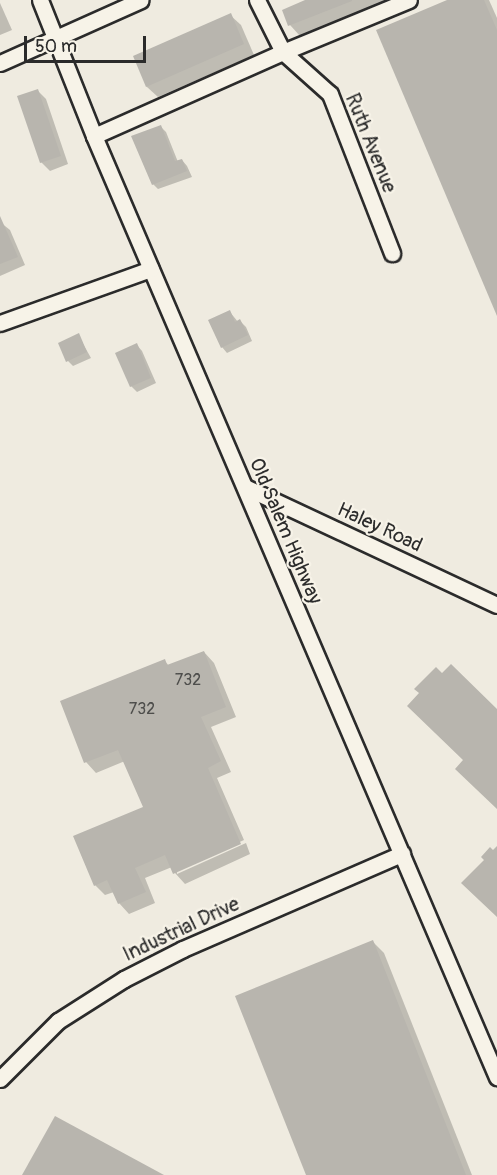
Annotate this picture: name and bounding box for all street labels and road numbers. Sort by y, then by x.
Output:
street label: Ruth Avenue [340,90,402,196]
street label: Old Salem Highway [244,454,328,608]
street label: Haley Road [334,497,426,557]
street label: Industrial Drive [119,892,243,966]

